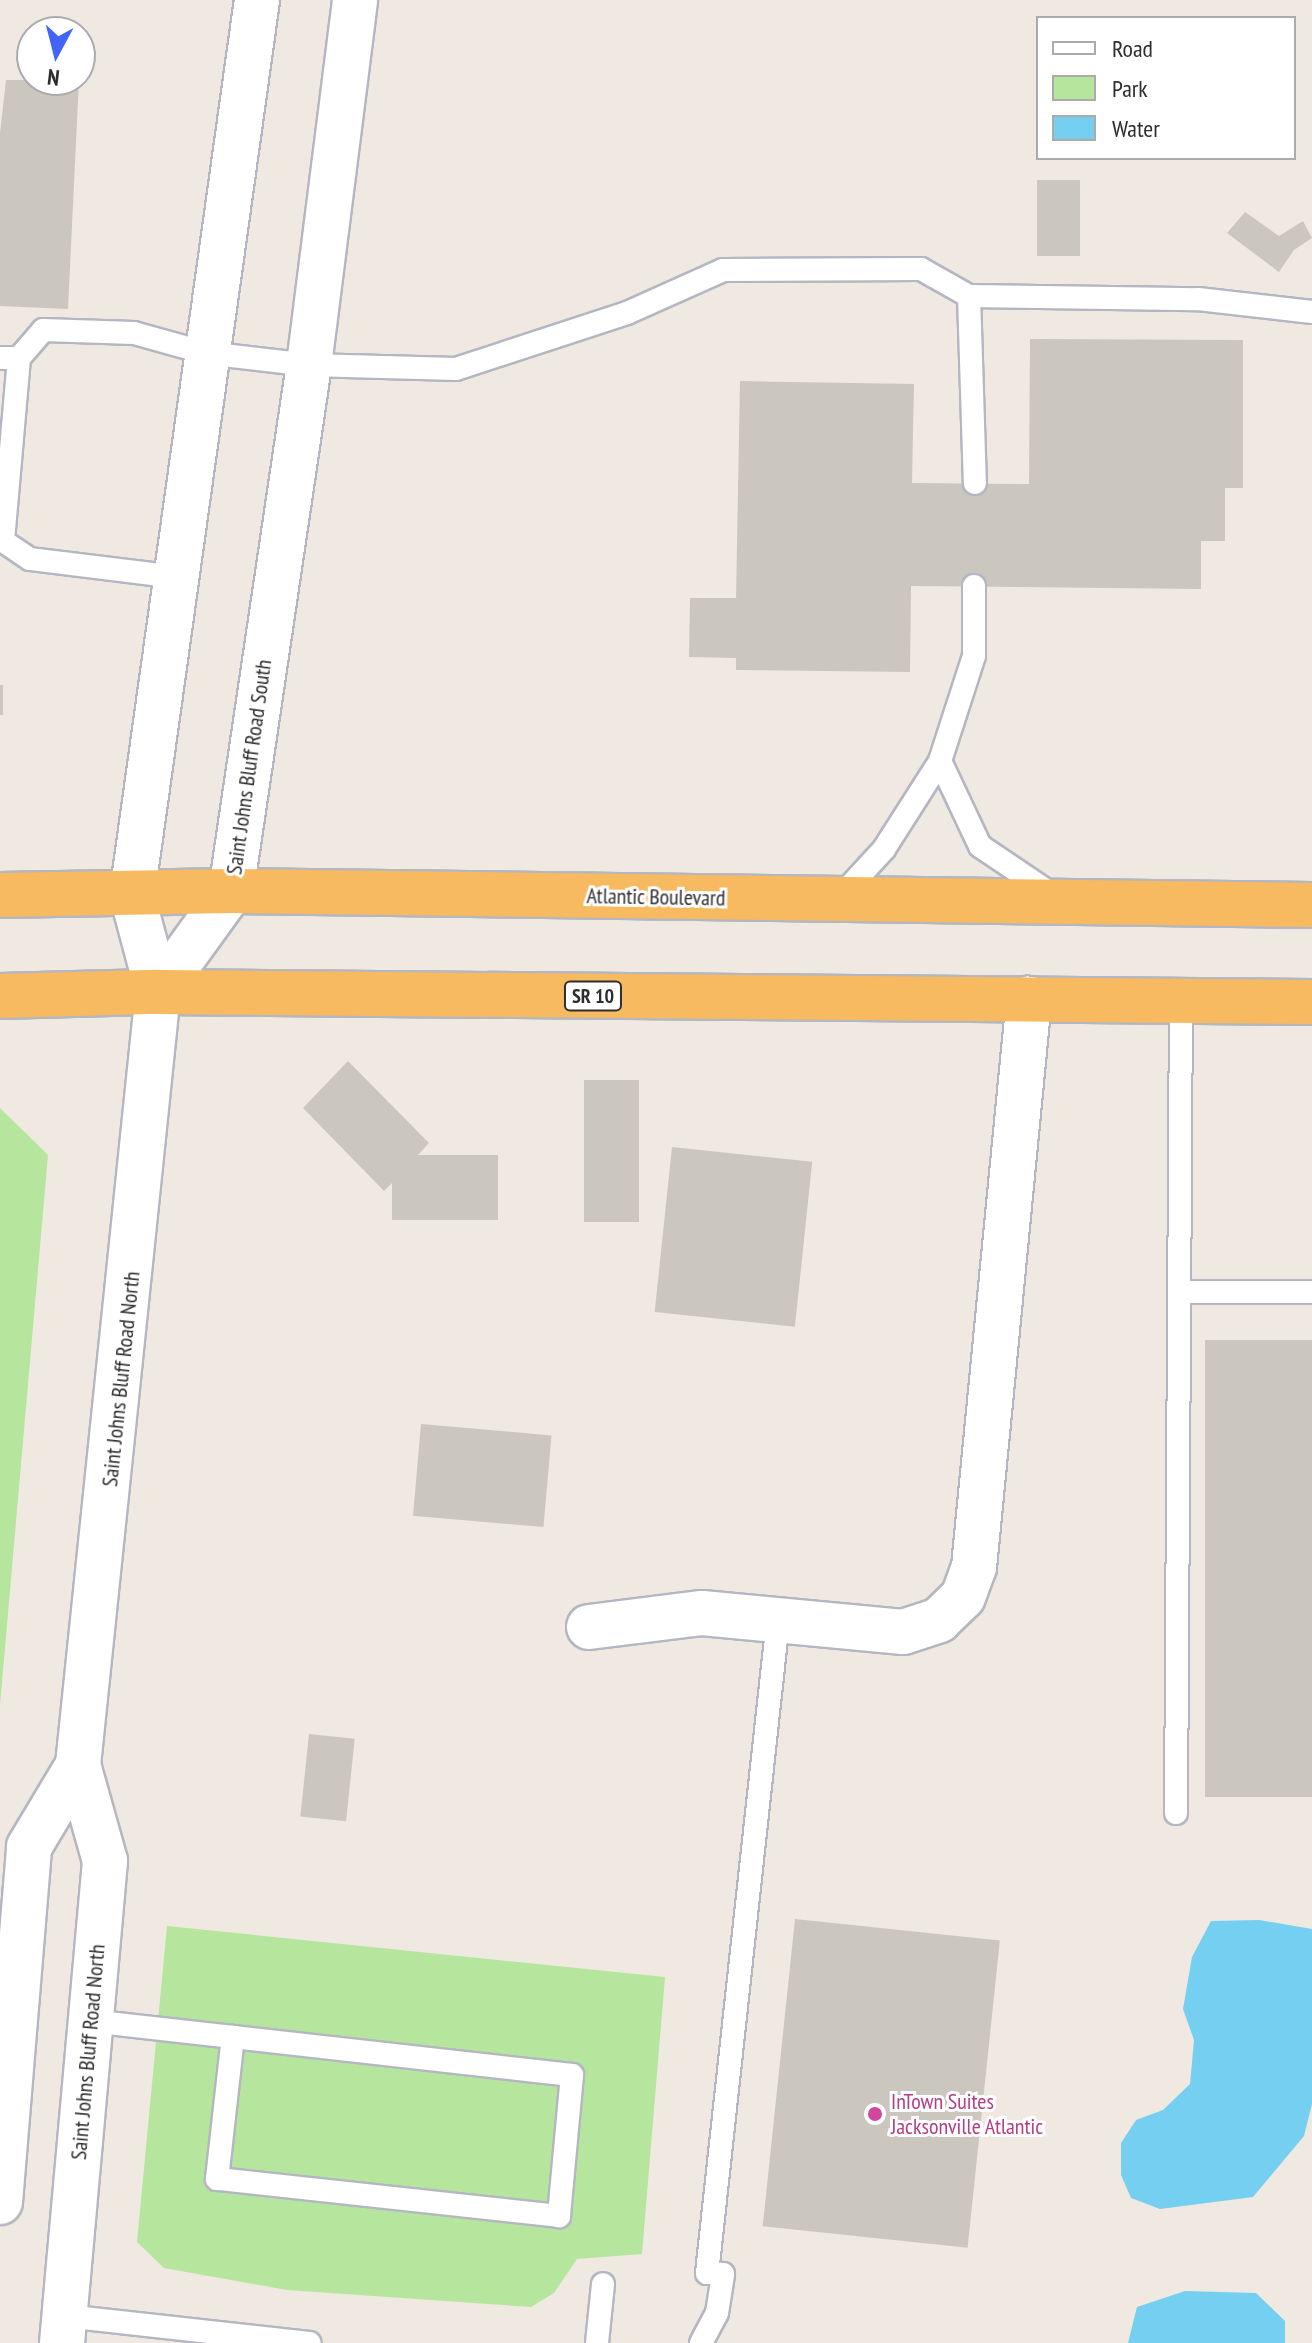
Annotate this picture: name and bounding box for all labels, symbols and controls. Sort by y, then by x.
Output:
north arrow [16,16,96,96]
legend [1036,16,1296,160]
text: Road [1112,33,1153,64]
text: N [46,63,61,92]
text: Park [1112,73,1148,104]
text: Water [1112,113,1160,144]
street label: Saint Johns Bluff Road South [221,658,277,876]
street label: Atlantic Boulevard [586,883,726,911]
road number: SR 10 [563,980,623,1012]
street label: Saint Johns Bluff Road North [97,1270,145,1488]
street label: Saint Johns Bluff Road North [65,1943,111,2161]
place label: InTown Suites Jacksonville Atlantic [891,2088,1044,2140]
marker: InTown Suites Jacksonville Atlantic [866,2105,884,2123]

